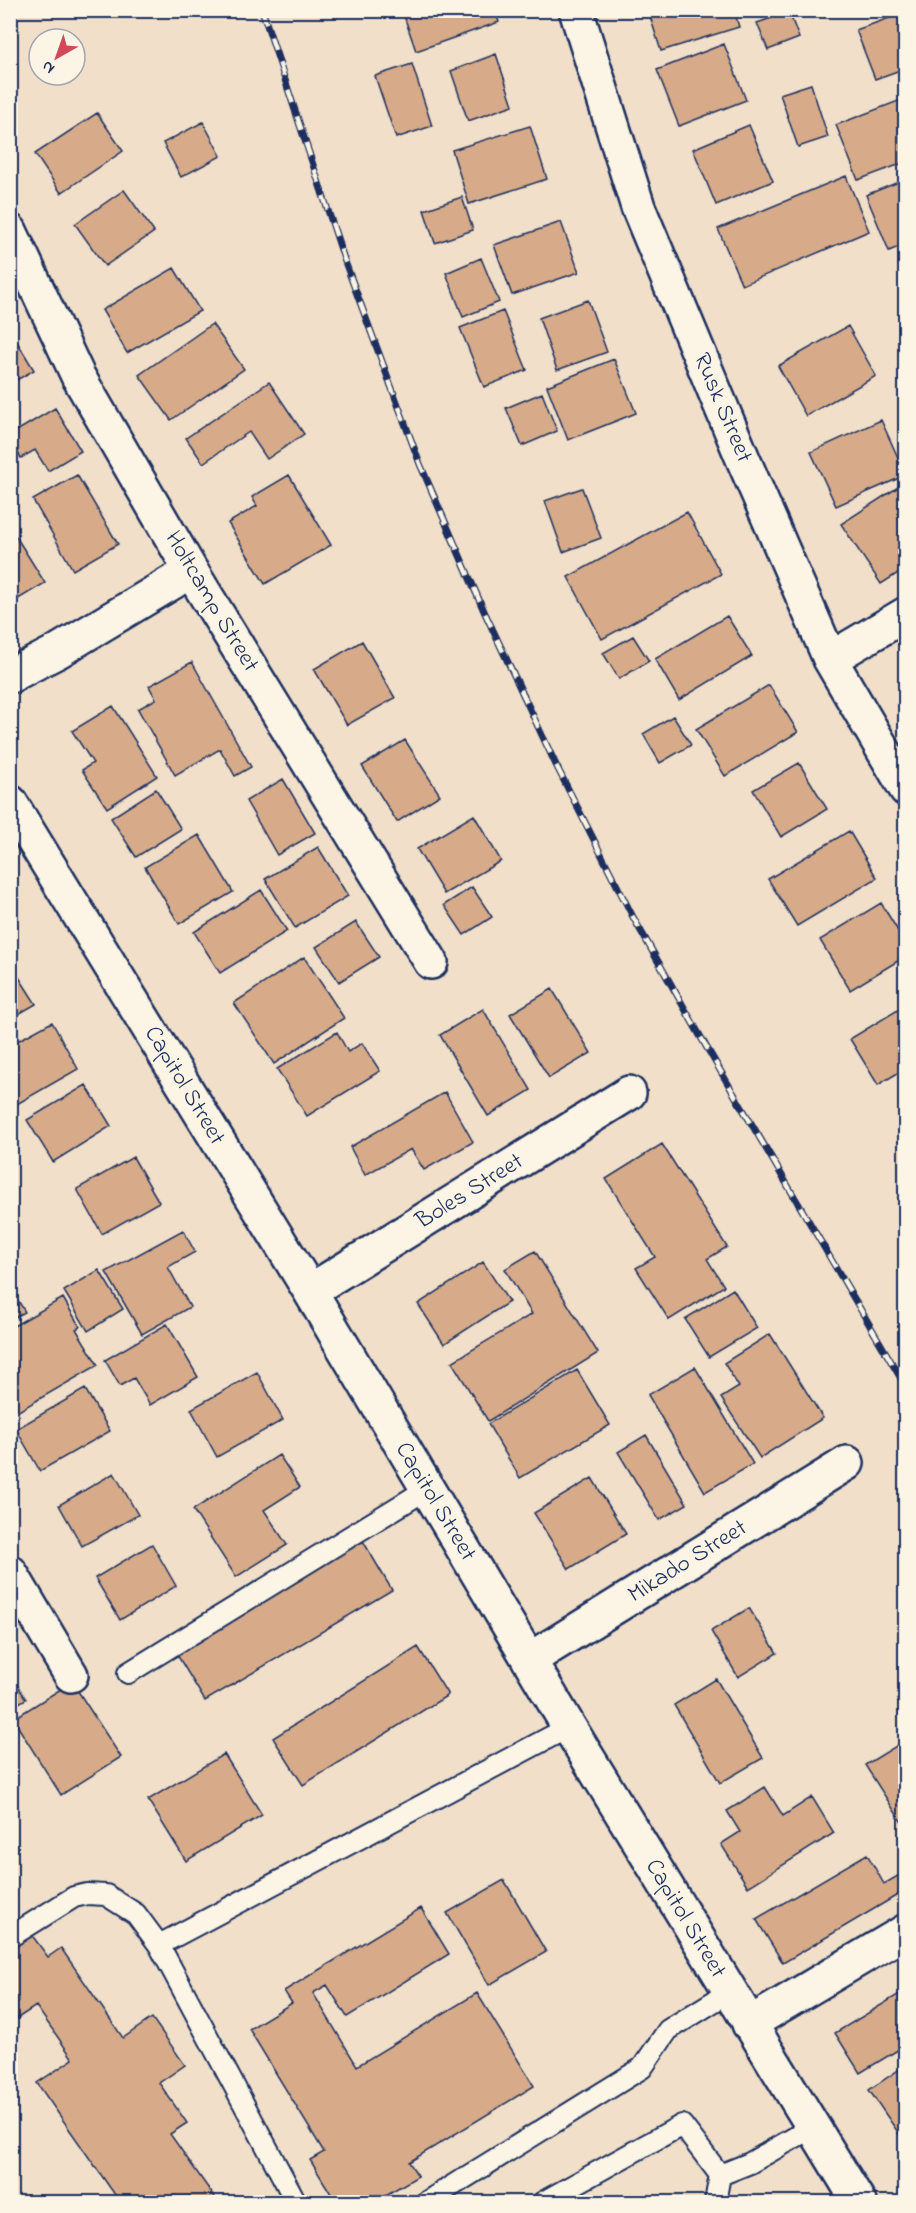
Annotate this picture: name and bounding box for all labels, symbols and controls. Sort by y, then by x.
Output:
north arrow [27,27,87,87]
text: N [37,54,60,80]
street label: Rusk Street [683,348,761,468]
street label: Holtcamp Street [155,525,267,679]
street label: Capitol Street [135,1020,233,1152]
street label: Boles Street [408,1145,531,1240]
street label: Capitol Street [386,1436,484,1568]
street label: Mikado Street [622,1511,754,1613]
street label: Capitol Street [636,1853,734,1985]

